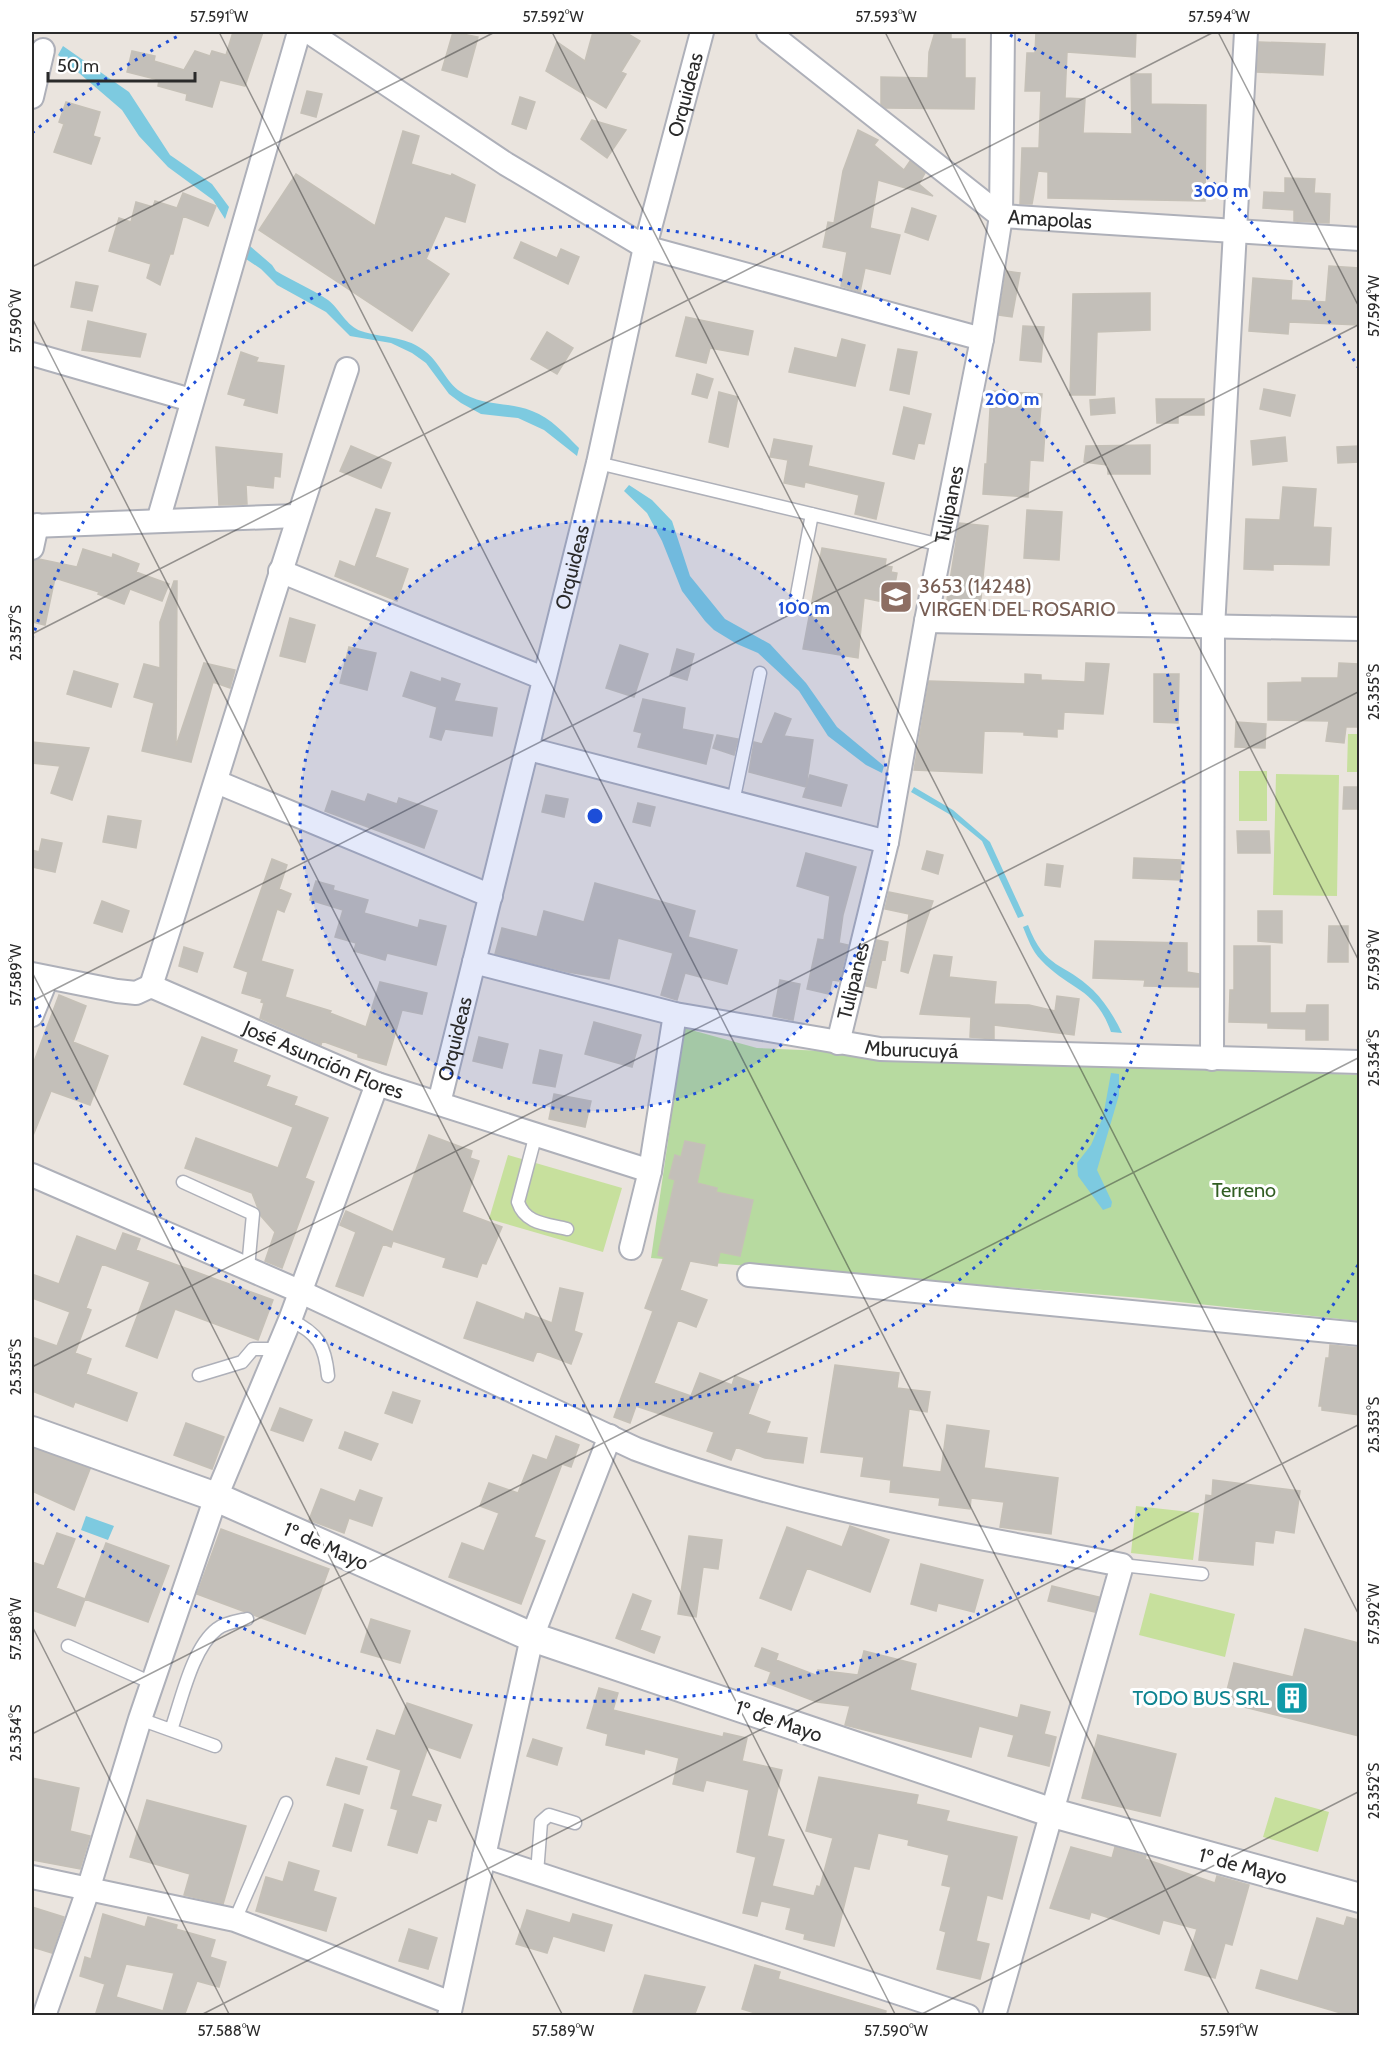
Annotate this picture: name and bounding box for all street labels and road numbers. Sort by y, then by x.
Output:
street label: Orquideas [663,50,708,140]
street label: Amapolas [1007,204,1093,234]
street label: Tulipanes [930,464,969,546]
street label: Orquideas [550,522,594,612]
street label: Tulipanes [832,940,874,1022]
street label: Orquideas [433,994,477,1084]
street label: José Asunción Flores [239,1015,407,1104]
street label: Mburucuyá [863,1035,959,1063]
street label: 1º de Mayo [280,1517,372,1575]
street label: 1º de Mayo [732,1695,826,1747]
street label: 1º de Mayo [1196,1843,1290,1889]

